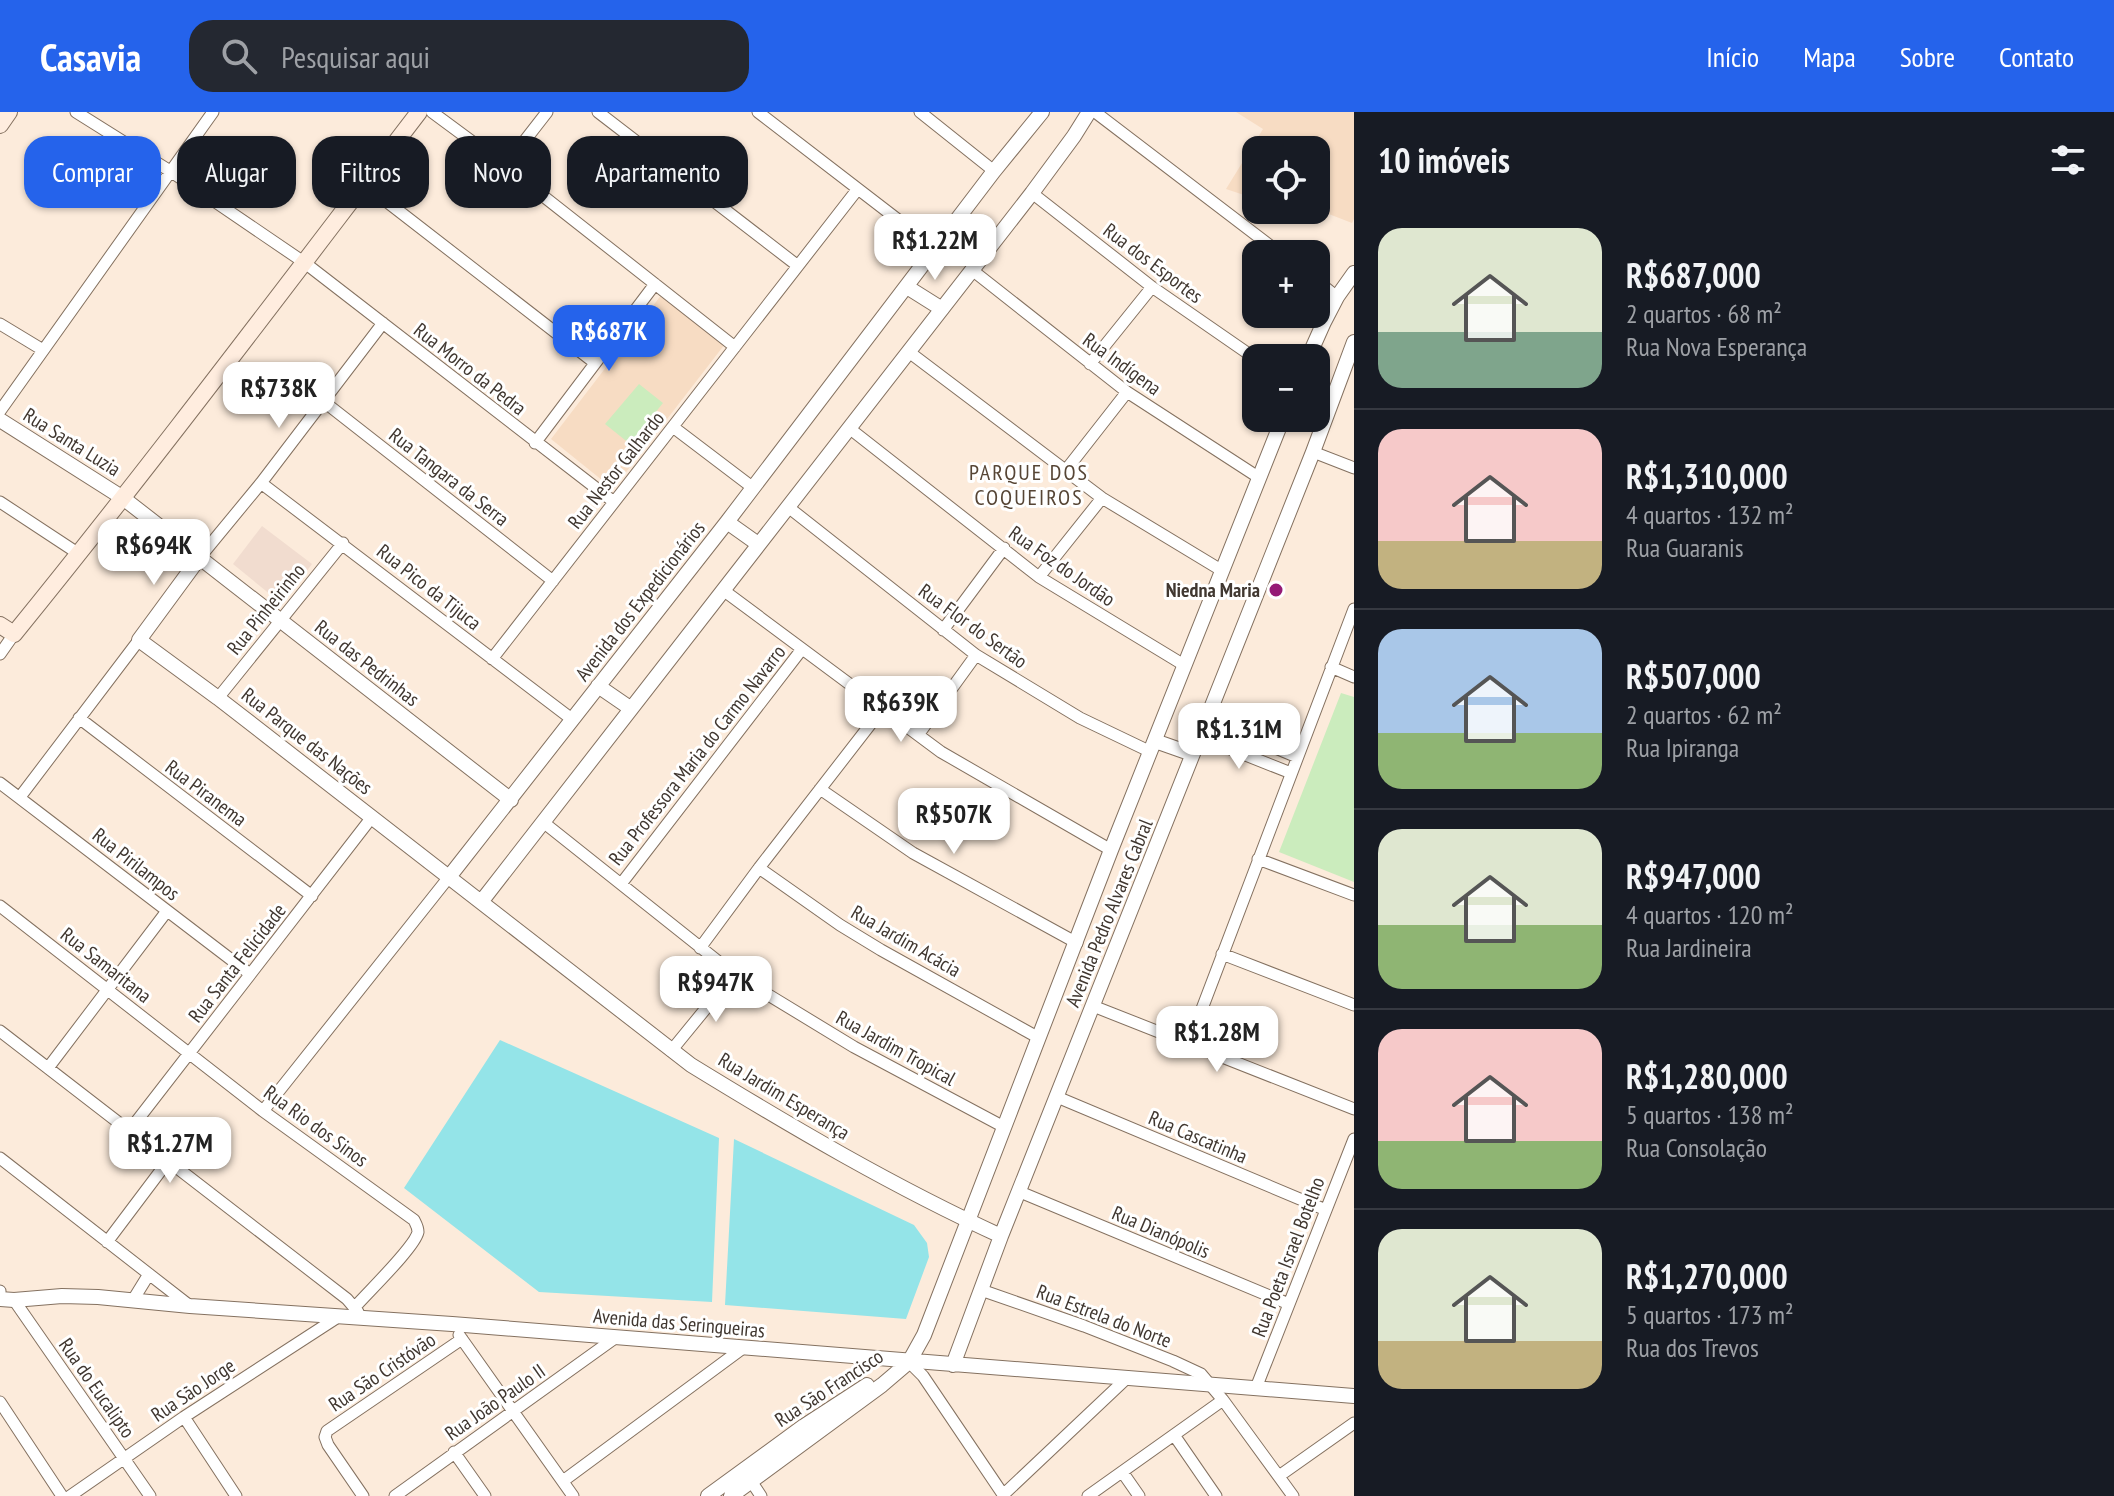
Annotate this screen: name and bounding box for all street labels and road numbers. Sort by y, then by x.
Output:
street label: Rua dos Esportes [1098,217,1208,309]
street label: Rua Morro da Pedra [409,317,531,421]
street label: Rua Indígena [1078,327,1166,401]
street label: Rua Santa Luzia [19,402,125,482]
street label: Rua Nestor Galhardo [562,406,670,534]
street label: Rua Tangara da Serra [384,422,514,532]
street label: Avenida dos Expedicionários [569,516,711,686]
street label: Rua Foz do Jordão [1004,520,1120,612]
street label: Rua Pico da Tijuca [372,538,486,636]
street label: Rua Pinheirinho [221,558,311,660]
street label: Rua Flor do Sertão [913,578,1033,674]
street label: Rua das Pedrinhas [309,614,425,712]
street label: Rua Professora Maria do Carmo Navarro [603,640,791,870]
street label: Rua Parque das Nações [236,682,378,800]
street label: Rua Piranema [160,754,252,832]
street label: Avenida Pedro Alvares Cabral [1059,815,1159,1011]
street label: Rua Pirilampos [87,822,185,906]
street label: Rua Santa Felicidade [182,898,292,1028]
street label: Rua Jardim Acácia [847,899,965,983]
street label: Rua Samaritana [55,921,157,1009]
street label: Rua Jardim Tropical [832,1004,961,1092]
street label: Rua Jardim Esperança [714,1047,854,1145]
street label: Rua Rio dos Sinos [259,1079,373,1173]
street label: Rua Cascatinha [1145,1105,1251,1169]
street label: Rua Poeta Israel Botelho [1246,1173,1330,1341]
street label: Rua Dianópolis [1108,1200,1214,1264]
street label: Rua Estrela do Norte [1033,1278,1175,1354]
street label: Avenida das Seringueiras [592,1303,766,1343]
street label: Rua São Cristóvão [323,1327,441,1417]
street label: Rua do Eucalipto [53,1333,141,1443]
street label: Rua São Francisco [770,1343,888,1433]
street label: Rua São Jorge [146,1352,240,1428]
street label: Rua João Paulo II [440,1358,550,1446]

